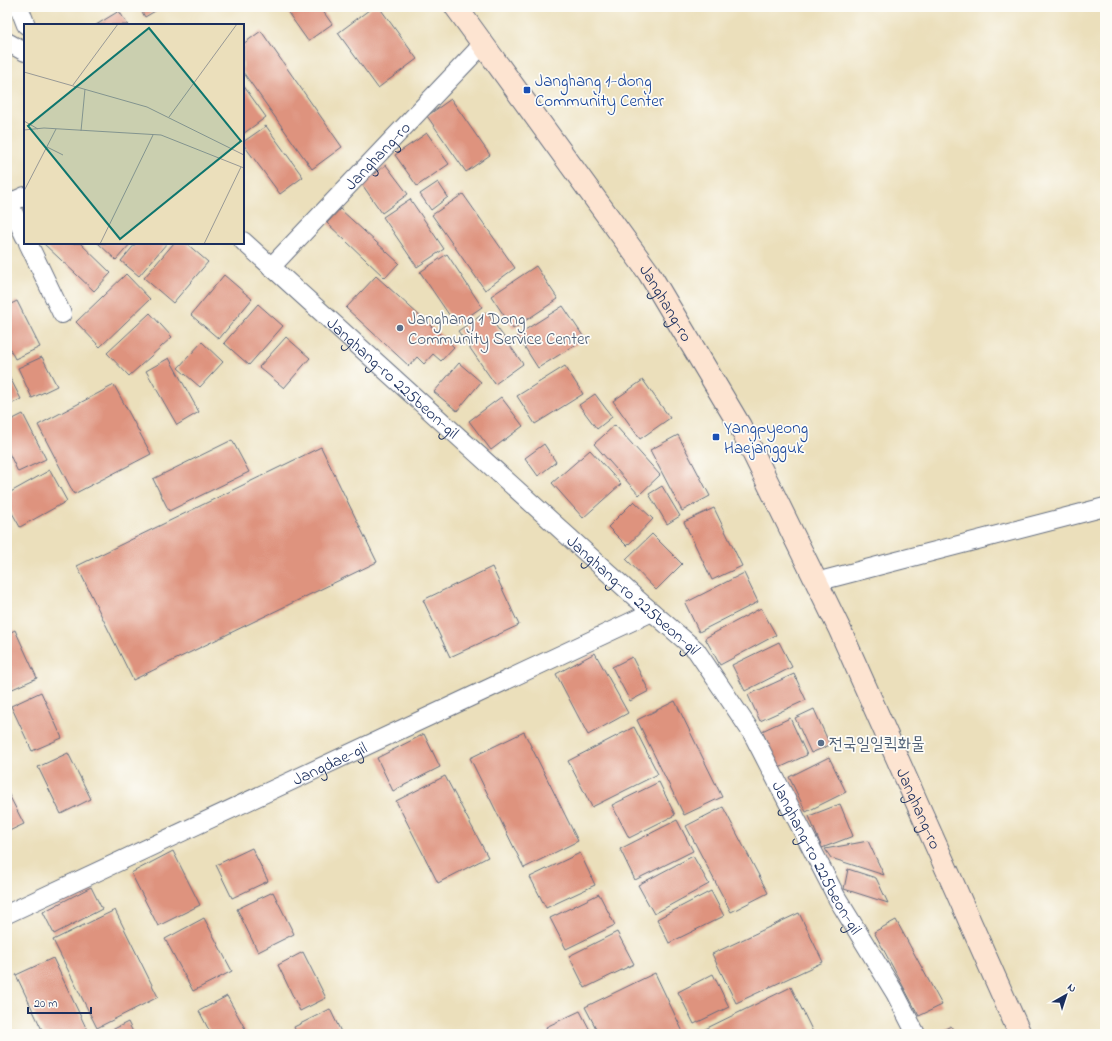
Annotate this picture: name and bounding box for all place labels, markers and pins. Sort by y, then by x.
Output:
place label: Janghang 1-dong Community Center [535,69,665,115]
marker: Janghang 1-dong Community Center [522,85,532,95]
place label: Janghang 1 Dong Community Service Center [408,307,591,353]
marker: Janghang 1 Dong Community Service Center [395,323,405,333]
place label: Yangpyeong Haejangguk [724,416,808,463]
marker: Yangpyeong Haejangguk [711,432,721,442]
place label: 전국일일퀵화물 [829,732,925,757]
marker: 전국일일퀵화물 [816,738,826,748]

